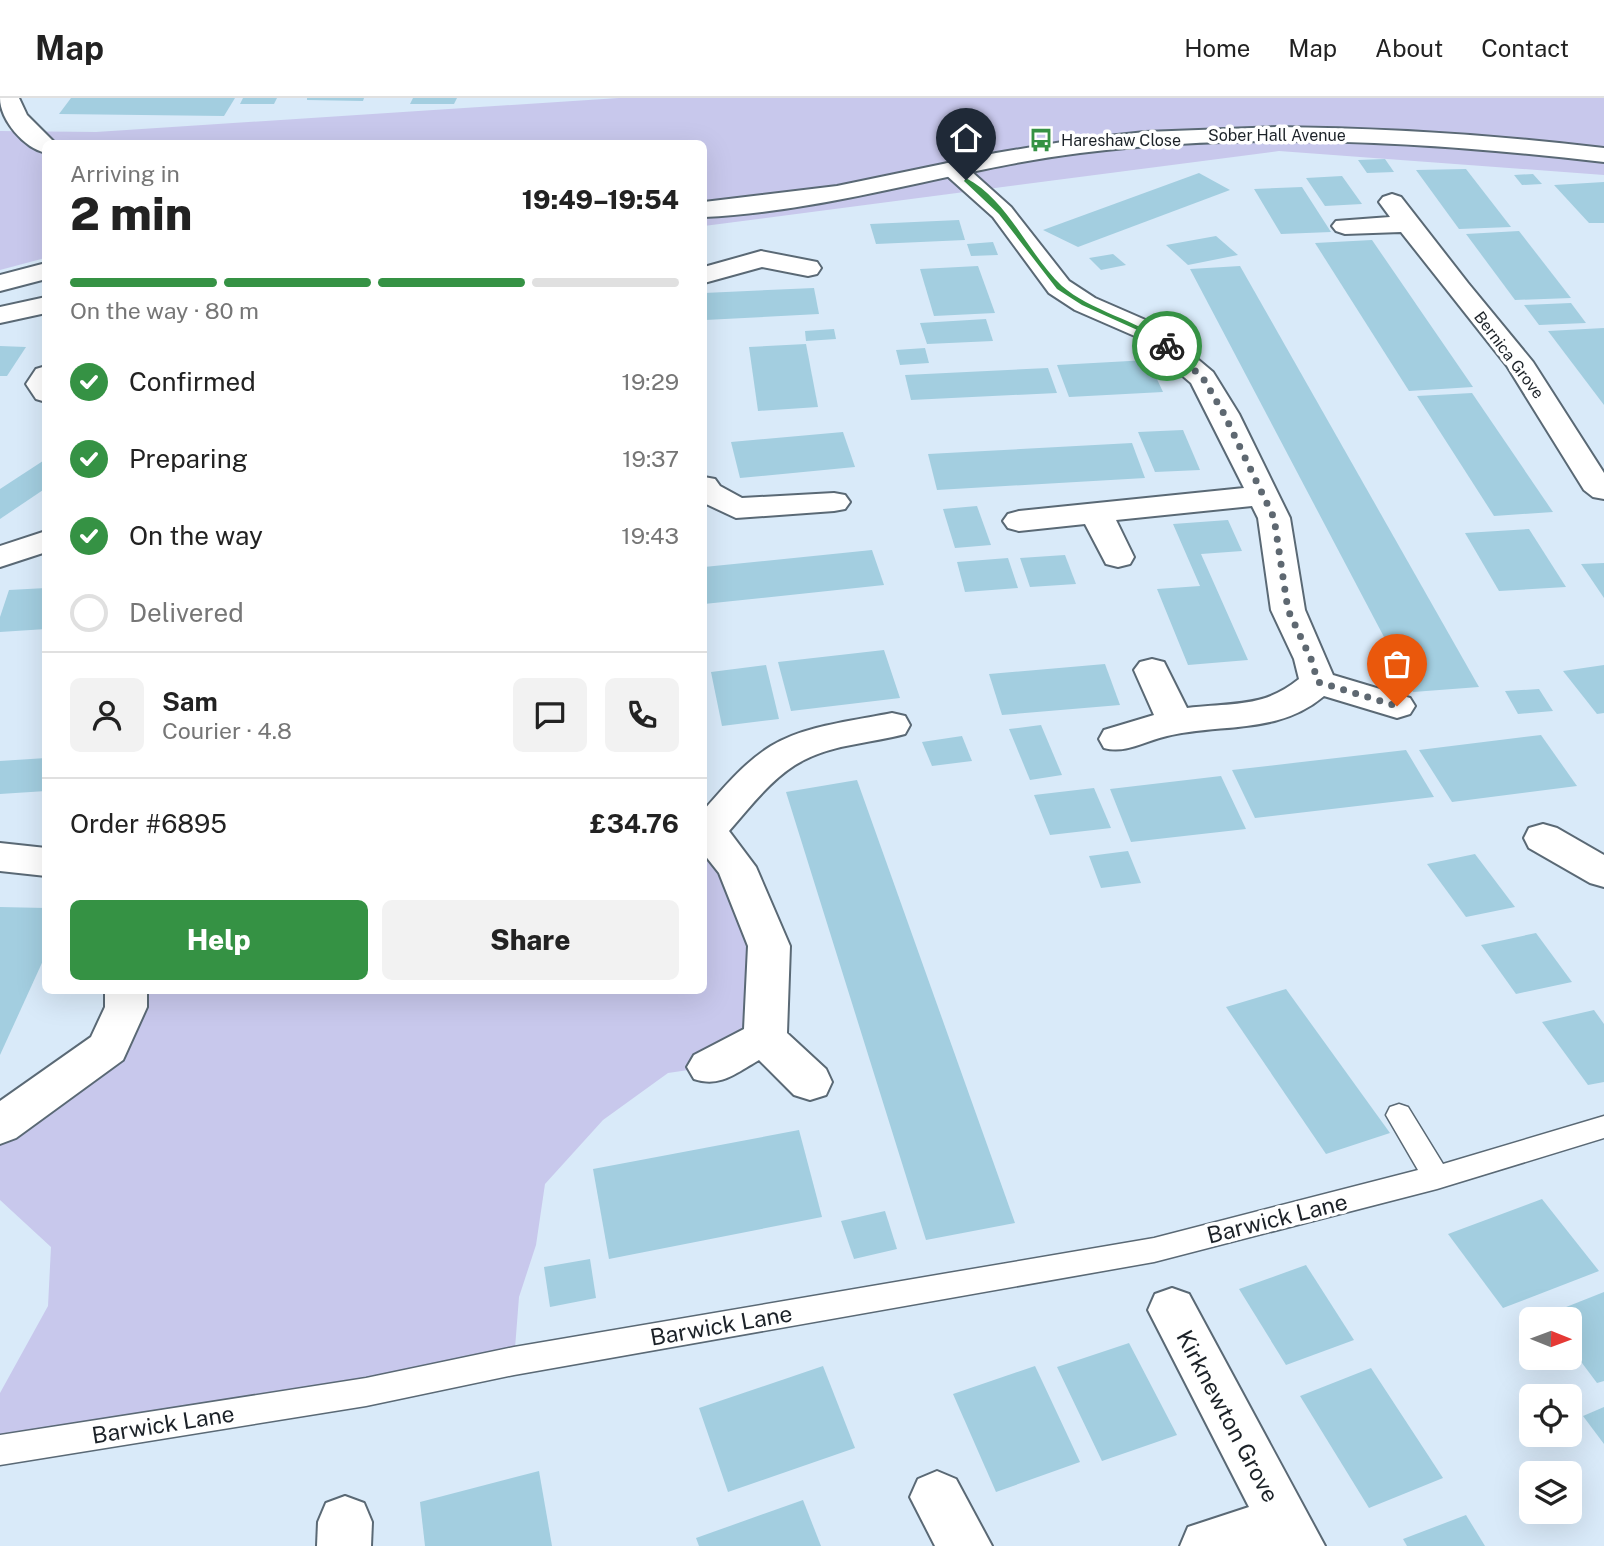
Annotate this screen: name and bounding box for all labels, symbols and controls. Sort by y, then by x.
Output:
text: Map [35,29,104,67]
text: Home [1184,34,1250,62]
text: Map [1288,34,1337,62]
text: About [1375,34,1443,62]
text: Contact [1481,34,1569,62]
pin [936,108,996,180]
icon: home [947,119,985,157]
bus stop icon: Hareshaw Close [1027,126,1055,154]
street label: Sober Hall Avenue [1208,126,1346,145]
place label: Hareshaw Close [1061,131,1181,150]
text: Arriving in [70,160,180,187]
text: 19:49–19:54 [522,184,679,215]
text: 2 min [70,186,192,240]
text: On the way · 80 m [70,297,259,324]
street label: Bernica Grove [1470,308,1548,402]
courier [1132,311,1202,381]
icon: bike [1148,327,1186,365]
icon: check [70,363,108,401]
text: Confirmed [129,366,256,397]
text: 19:29 [622,368,679,395]
icon: check [70,440,108,478]
text: Preparing [129,443,248,474]
text: 19:37 [622,445,679,472]
icon: check [70,517,108,555]
text: On the way [129,520,263,551]
text: 19:43 [621,522,679,549]
text: Delivered [129,597,244,628]
pin [1367,634,1427,706]
icon: bag [1378,645,1416,683]
button: person [70,678,144,752]
button: chat [513,678,587,752]
button: phone [605,678,679,752]
text: Sam [162,686,218,717]
text: Courier · 4.8 [162,717,292,744]
text: Order #6895 [70,808,227,839]
text: £34.76 [590,808,679,839]
button: Help [70,900,368,980]
button: Share [382,900,679,980]
street label: Barwick Lane [1204,1187,1350,1249]
street label: Barwick Lane [648,1299,794,1351]
north arrow [1519,1307,1582,1370]
map controls [1519,1307,1582,1524]
street label: Kirknewton Grove [1171,1325,1285,1507]
button: locate [1519,1384,1582,1447]
street label: Barwick Lane [90,1399,236,1449]
button: layers [1519,1461,1582,1524]

